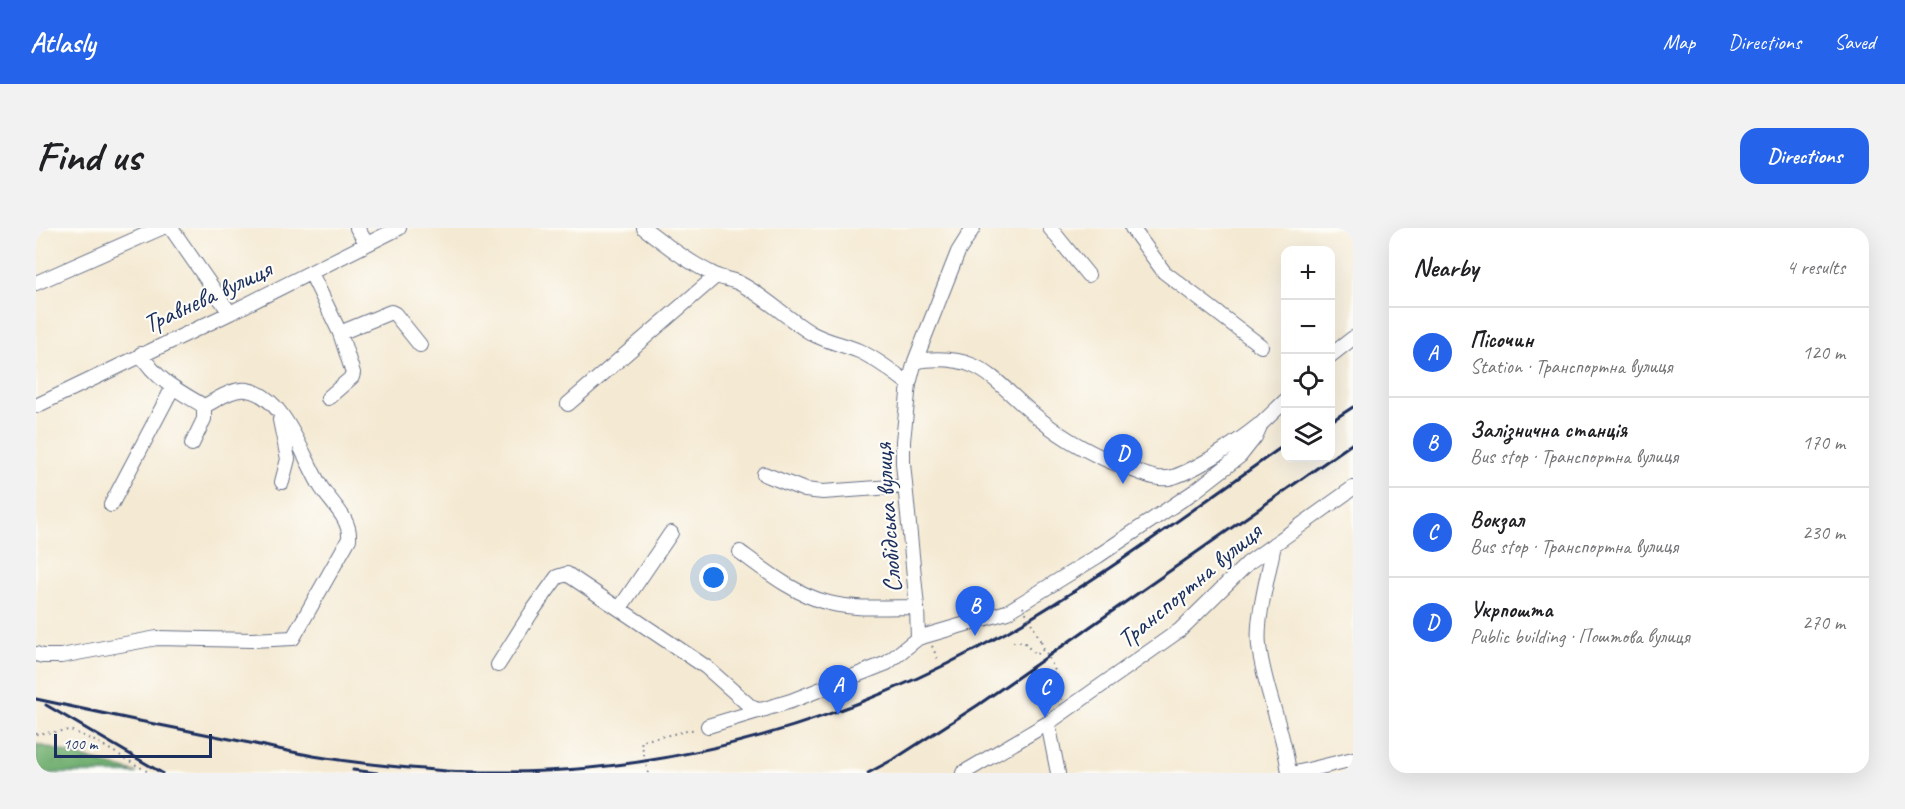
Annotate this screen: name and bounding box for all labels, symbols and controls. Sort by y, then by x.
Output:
text: Atlasly [30,25,95,60]
text: Map [1663,29,1695,55]
text: Directions [1728,29,1801,55]
text: Saved [1834,29,1875,55]
button: Directions [1740,128,1869,184]
text: Find us [36,130,141,183]
map controls [1281,246,1335,462]
button: + [1281,246,1335,300]
street label: Травнева вулиця [138,251,279,341]
text: Nearby [1413,251,1478,284]
text: 4 results [1786,255,1845,280]
button: − [1281,300,1335,354]
text: Пісочин [1470,326,1533,354]
text: A [1427,340,1438,365]
text: 120 m [1802,340,1845,365]
button: locate [1281,354,1335,408]
text: Station · Транспортна вулиця [1470,354,1672,379]
button: layers [1281,408,1335,462]
text: Залізнична станція [1470,416,1627,444]
text: B [1427,430,1438,455]
text: 170 m [1802,430,1845,455]
pin: D [1104,434,1142,484]
street label: Слобідська вулиця [866,440,909,594]
text: Bus stop · Транспортна вулиця [1470,444,1678,469]
text: Вокзал [1470,506,1524,534]
street label: Транспортна вулиця [1110,514,1270,655]
text: C [1428,520,1437,545]
text: 230 m [1802,520,1845,545]
text: Bus stop · Транспортна вулиця [1470,534,1678,559]
your location [699,563,728,592]
pin: B [956,586,994,636]
text: Укрпошта [1470,596,1553,624]
text: D [1427,610,1438,635]
text: 270 m [1802,610,1845,635]
text: Public building · Поштова вулиця [1470,624,1690,649]
pin: A [818,666,858,715]
pin: C [1026,668,1064,718]
scale bar [54,731,212,758]
text: 100 m [63,734,97,754]

